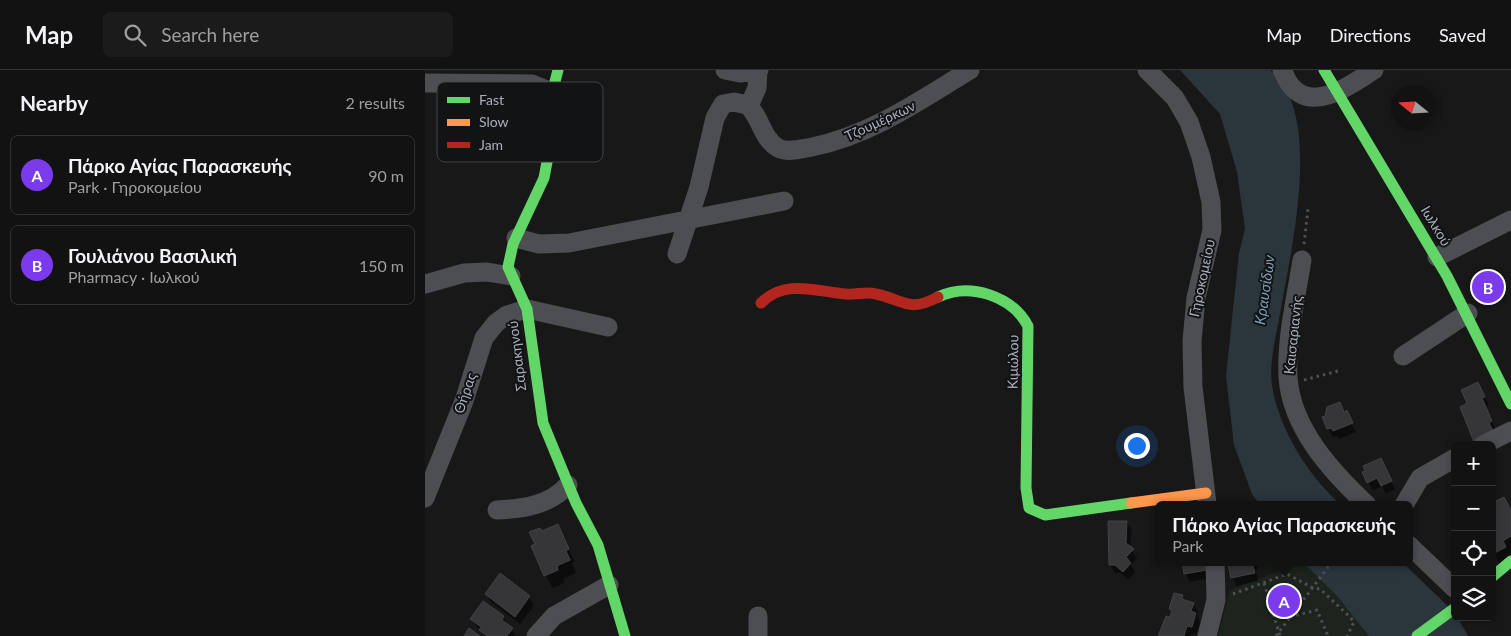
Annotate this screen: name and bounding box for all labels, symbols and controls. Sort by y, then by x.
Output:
search box [103,12,453,57]
text: Map [25,20,73,49]
icon: search [121,21,149,49]
text: Search here [161,23,259,46]
text: Map [1266,24,1302,46]
text: Directions [1330,24,1411,46]
text: Saved [1439,24,1486,46]
legend [437,82,603,162]
north arrow [1391,85,1436,130]
text: Nearby [20,90,88,115]
text: Fast [479,91,504,108]
text: 2 results [345,93,405,112]
street label: Τζουμέρκων [842,97,918,144]
text: Slow [479,113,509,130]
text: Jam [479,136,503,153]
text: Πάρκο Αγίας Παρασκευής [68,154,292,177]
text: A [31,166,43,185]
text: 90 m [368,166,404,185]
text: Park · Γηροκομείου [68,177,202,196]
street label: Ιωλκού [1418,202,1455,249]
street label: Γηροκομείου [1185,237,1218,318]
text: Γουλιάνου Βασιλική [68,244,237,267]
water label: Κραυσίδων [1250,253,1278,326]
text: B [32,256,42,275]
text: 150 m [359,256,404,275]
text: Pharmacy · Ιωλκού [68,267,200,286]
pin: B [1472,268,1504,306]
street label: Καισαριανής [1280,294,1305,375]
street label: Σαρακηνού [504,320,529,392]
street label: Κιμώλου [1004,335,1021,389]
street label: Θήρας [450,370,480,415]
your location [1124,433,1150,459]
map controls [1451,441,1496,621]
button: + [1451,441,1496,486]
button: − [1451,486,1496,531]
popup [1155,501,1413,566]
text: Πάρκο Αγίας Παρασκευής [1172,513,1396,536]
button: locate [1451,531,1496,576]
text: Park [1172,536,1204,555]
button: layers [1451,576,1496,621]
pin: A [1268,582,1300,620]

